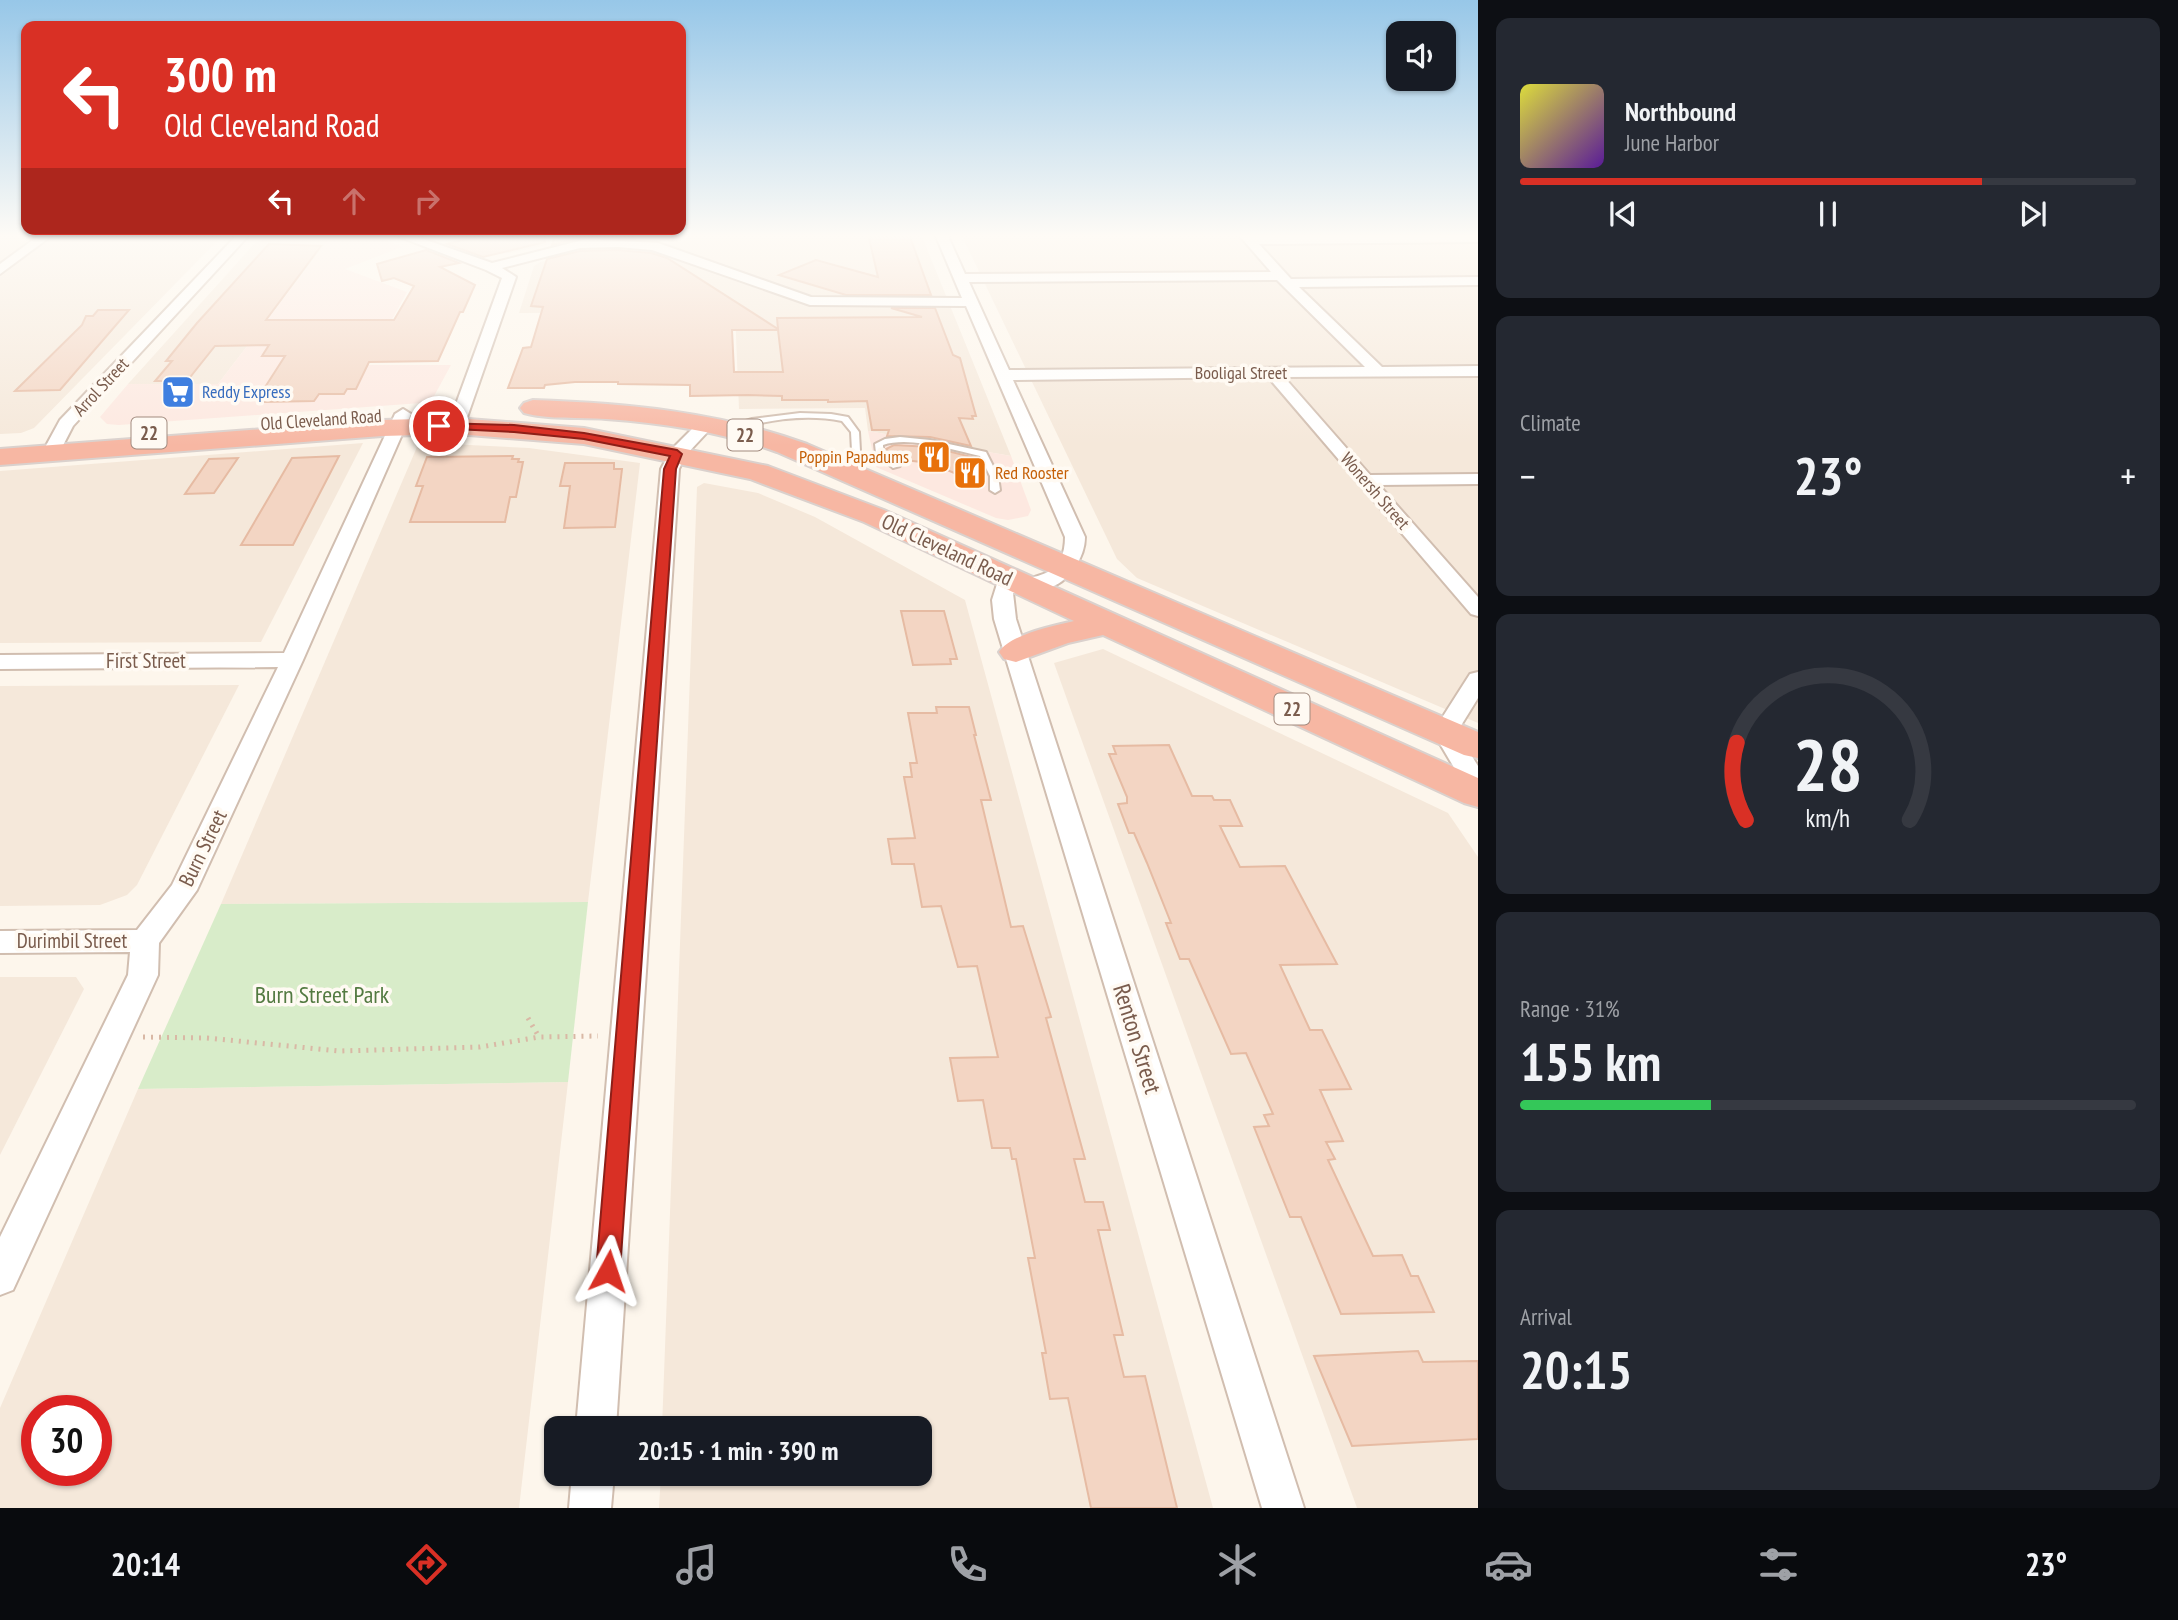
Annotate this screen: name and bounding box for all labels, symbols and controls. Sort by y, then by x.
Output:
map controls [1386,21,1456,91]
button: sound [1386,21,1456,91]
text: 300 m [164,42,277,106]
icon: left [49,49,140,140]
text: Northbound [1625,95,1736,128]
text: Old Cleveland Road [164,104,380,146]
text: June Harbor [1625,128,1719,157]
icon: left [262,182,300,220]
icon: ahead [335,182,373,220]
icon: right [408,182,446,220]
icon: previous [1604,195,1642,233]
icon: pause [1809,195,1847,233]
icon: next [2014,195,2052,233]
street label: Arrol Street [68,353,133,421]
street label: Booligal Street [1195,361,1287,384]
supermarket icon: Reddy Express [159,373,197,411]
place label: Reddy Express [202,380,291,403]
pin [409,396,469,456]
street label: Old Cleveland Road [260,404,382,435]
icon: arrive [420,407,458,445]
text: Climate [1520,408,1581,437]
road number: 22 [132,418,166,448]
road number: 22 [728,420,762,450]
restaurant icon: Poppin Papadums [915,438,953,476]
text: 23° [1794,442,1862,509]
place label: Poppin Papadums [799,445,909,468]
street label: Wonersh Street [1336,447,1415,534]
text: − [1520,451,1536,500]
text: + [2120,451,2136,500]
restaurant icon: Red Rooster [951,454,989,492]
place label: Red Rooster [995,461,1069,484]
street label: Old Cleveland Road [877,507,1017,592]
street label: First Street [106,647,186,674]
road number: 22 [1274,694,1310,724]
text: 28 [1793,716,1863,810]
text: km/h [1806,802,1850,834]
street label: Burn Street [172,805,233,891]
street label: Durimbil Street [17,927,128,954]
park label: Burn Street Park [255,979,390,1010]
street label: Renton Street [1106,980,1169,1098]
text: Range · 31% [1520,994,1620,1023]
text: 155 km [1520,1028,1661,1095]
position arrow [571,1234,645,1308]
text: Arrival [1520,1302,1572,1331]
text: 20:15 [1520,1336,1632,1403]
speed limit sign: 30 [21,1395,112,1486]
text: 20:15 · 1 min · 390 m [638,1434,838,1467]
icon: directions [402,1540,451,1589]
icon: music [672,1540,721,1589]
icon: phone [943,1540,992,1589]
icon: climate [1213,1540,1262,1589]
icon: car [1484,1540,1533,1589]
icon: filters [1754,1540,1803,1589]
text: 20:14 [111,1543,180,1585]
text: 23° [2025,1543,2067,1585]

